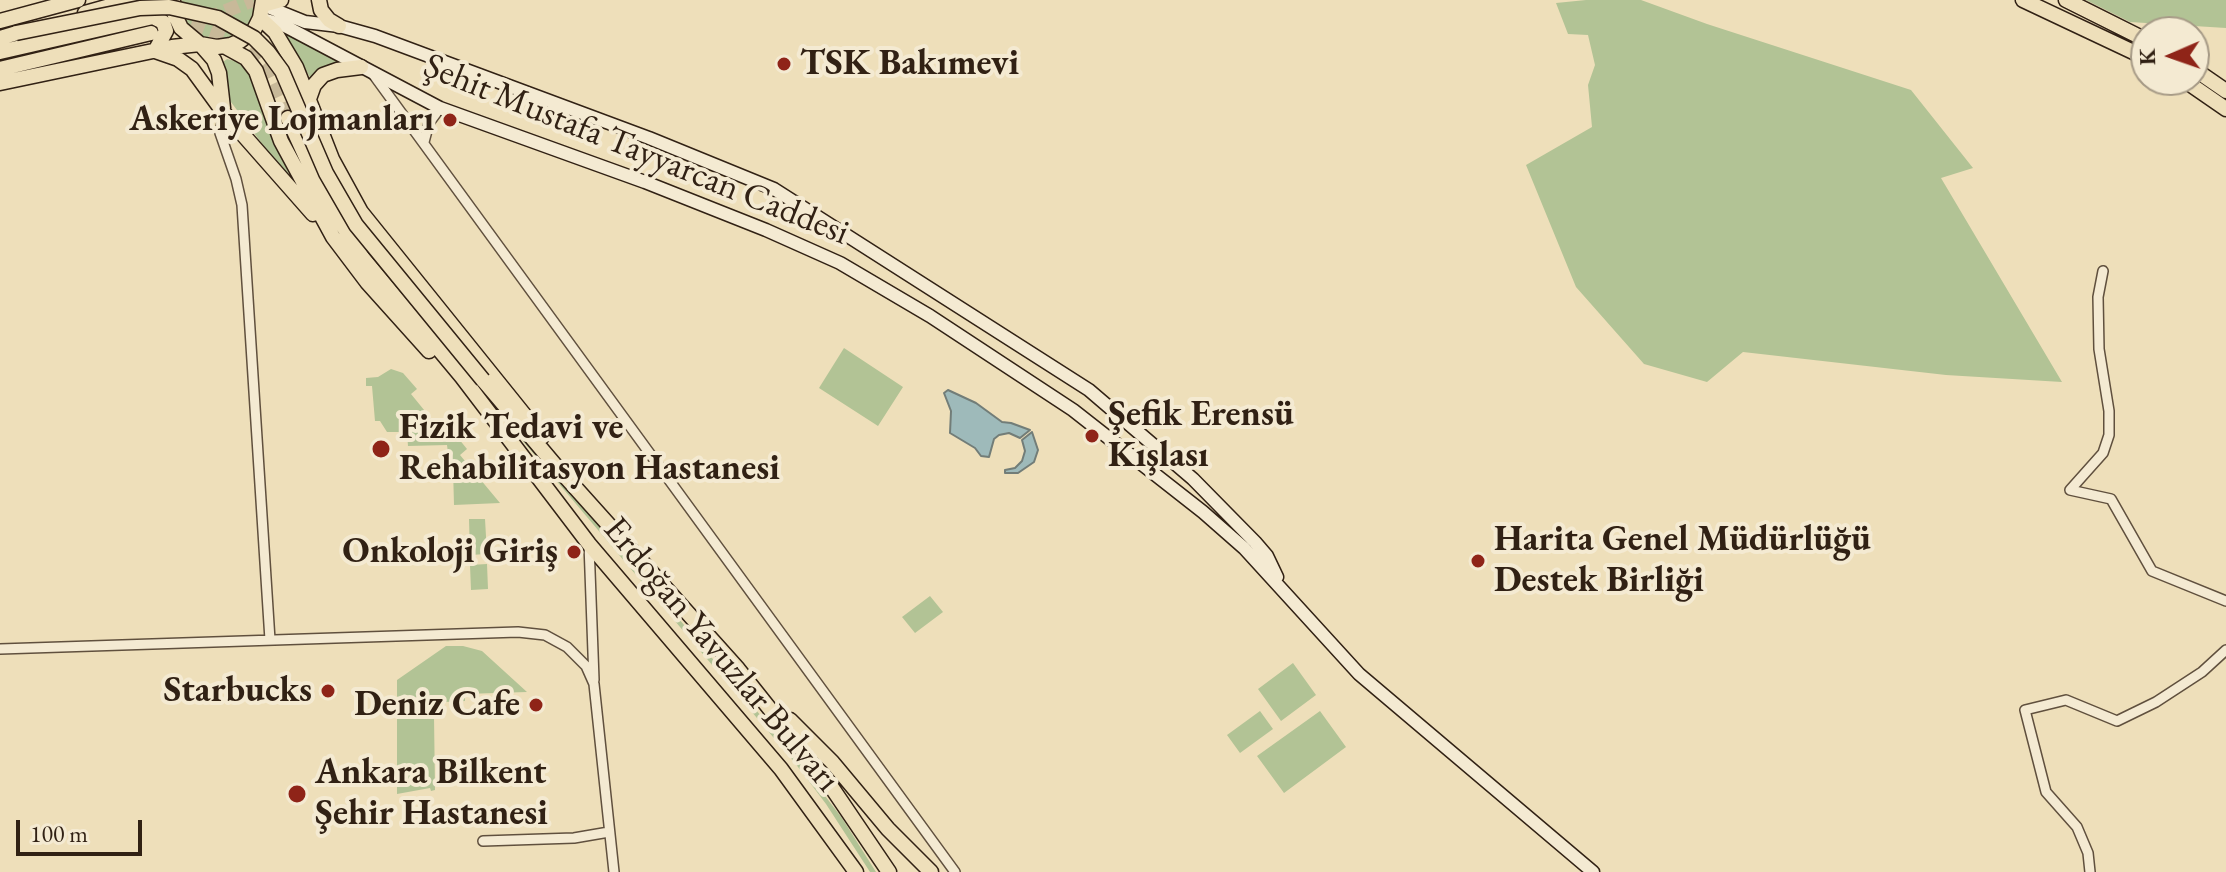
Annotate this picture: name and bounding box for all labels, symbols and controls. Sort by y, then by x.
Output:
north arrow [2130,16,2210,96]
place label: TSK Bakımevi [800,42,1019,86]
street label: Şehit Mustafa Tayyarcan Caddesi [417,45,855,255]
text: K [2133,48,2162,66]
marker: TSK Bakımevi [775,55,793,73]
place label: Askeriye Lojmanları [129,98,434,142]
marker: Askeriye Lojmanları [441,111,459,129]
place label: Şefik Erensü Kışlası [1108,393,1294,478]
place label: Fizik Tedavi ve Rehabilitasyon Hastanesi [399,406,780,491]
marker: Şefik Erensü Kışlası [1083,427,1101,445]
marker: Fizik Tedavi ve Rehabilitasyon Hastanesi [370,438,392,460]
street label: Erdoğan Yavuzlar Bulvarı [594,509,848,801]
place label: Harita Genel Müdürlüğü Destek Birliği [1494,518,1871,603]
place label: Onkoloji Giriş [342,530,558,574]
marker: Onkoloji Giriş [565,543,583,561]
marker: Harita Genel Müdürlüğü Destek Birliği [1469,552,1487,570]
place label: Starbucks [164,669,312,713]
marker: Starbucks [319,682,337,700]
place label: Deniz Cafe [354,683,520,727]
marker: Deniz Cafe [527,696,545,714]
place label: Ankara Bilkent Şehir Hastanesi [315,751,548,836]
marker: Ankara Bilkent Şehir Hastanesi [286,783,308,805]
scale bar [20,804,146,854]
text: 100 m [30,818,88,849]

